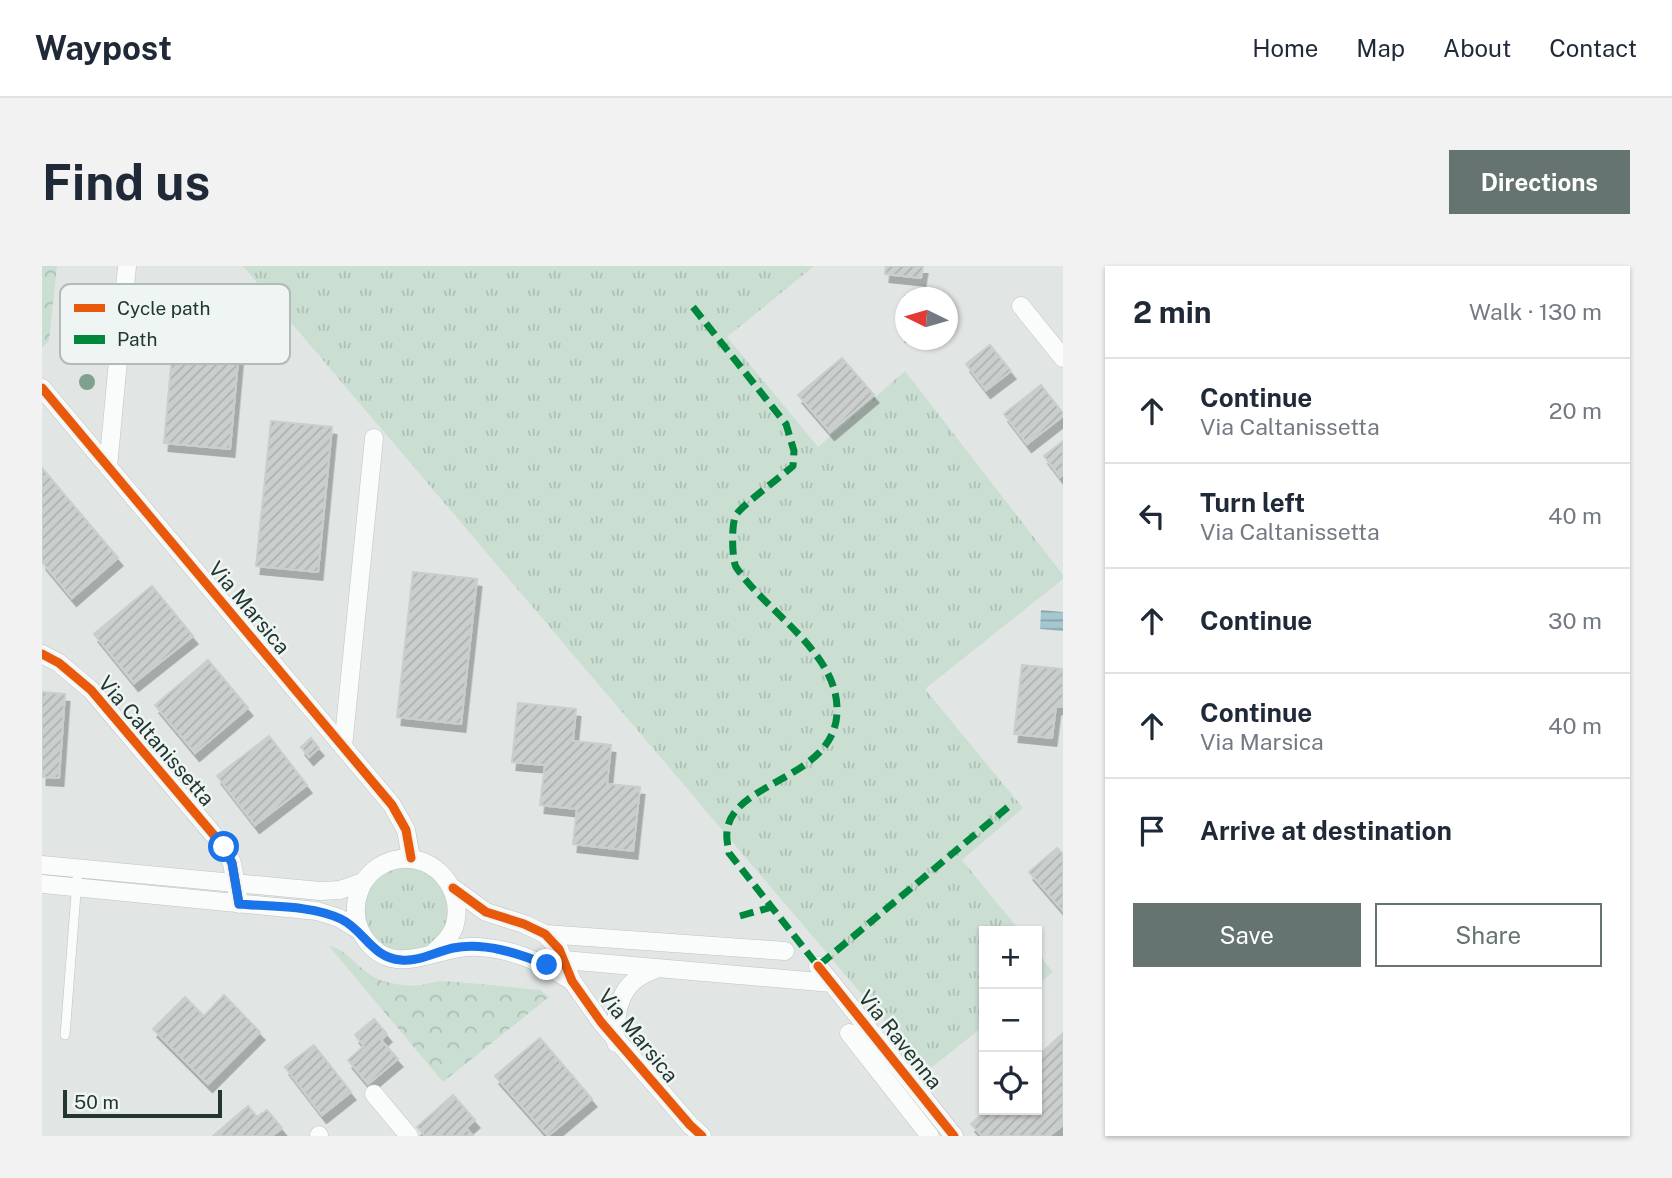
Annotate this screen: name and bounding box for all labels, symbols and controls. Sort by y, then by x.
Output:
text: Waypost [35,29,172,67]
text: Home [1252,34,1318,62]
text: Map [1356,34,1405,62]
text: About [1443,34,1511,62]
text: Contact [1549,34,1637,62]
button: Directions [1449,150,1630,214]
text: Find us [42,153,210,211]
legend [60,284,290,364]
north arrow [895,287,958,350]
text: 2 min [1133,294,1212,330]
text: Cycle path [117,297,210,319]
text: Walk · 130 m [1469,298,1602,325]
text: Path [117,328,157,350]
text: Continue [1200,382,1312,413]
icon: ahead [1133,392,1171,430]
text: 20 m [1549,397,1602,424]
text: Via Caltanissetta [1200,413,1380,440]
text: Turn left [1200,487,1305,518]
icon: left [1133,497,1171,535]
text: 40 m [1548,502,1602,529]
text: Via Caltanissetta [1200,518,1380,545]
street label: Via Marsica [203,556,295,659]
icon: ahead [1133,602,1171,640]
text: Continue [1200,605,1312,636]
text: 30 m [1548,607,1602,634]
street label: Via Caltanissetta [93,671,220,811]
text: Continue [1200,697,1312,728]
icon: ahead [1133,707,1171,745]
text: 40 m [1548,712,1602,739]
text: Via Marsica [1200,728,1324,755]
icon: arrive [1133,812,1171,850]
text: Arrive at destination [1200,815,1452,846]
route start [208,831,239,862]
button: Save [1133,903,1361,967]
button: Share [1375,903,1602,967]
map controls [979,926,1042,1115]
button: + [979,926,1042,989]
route end [531,949,562,980]
street label: Via Marsica [593,984,684,1087]
street label: Via Ravenna [853,985,948,1094]
button: − [979,989,1042,1052]
button: locate [979,1052,1042,1115]
scale bar [63,1087,222,1119]
text: 50 m [74,1091,119,1113]

